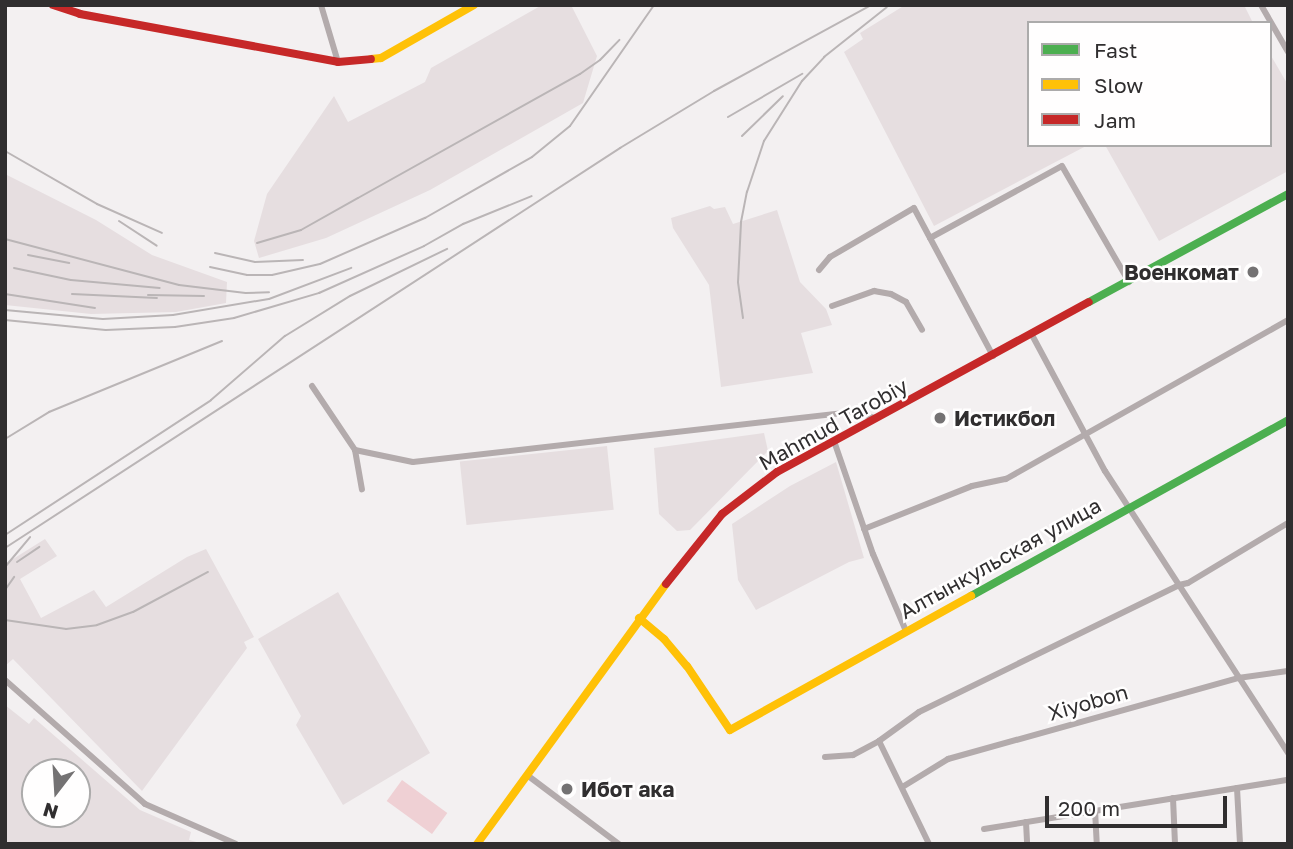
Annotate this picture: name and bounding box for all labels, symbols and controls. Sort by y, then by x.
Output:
legend [1027,21,1272,147]
text: Fast [1094,37,1137,63]
text: Slow [1094,72,1143,98]
text: Jam [1094,107,1136,133]
place label: Военкомат [1124,259,1239,285]
marker: Военкомат [1245,264,1261,280]
street label: Mahmud Tarobiy [754,373,912,475]
place label: Истикбол [954,405,1055,431]
marker: Истикбол [932,410,948,426]
street label: Алтынкульская улица [895,492,1105,624]
street label: Xiyobon [1045,679,1131,725]
north arrow [21,758,91,828]
place label: Ибот ака [581,776,675,802]
marker: Ибот ака [559,781,575,797]
scale bar [1048,782,1230,826]
text: 200 m [1058,795,1120,821]
text: N [40,799,61,825]

